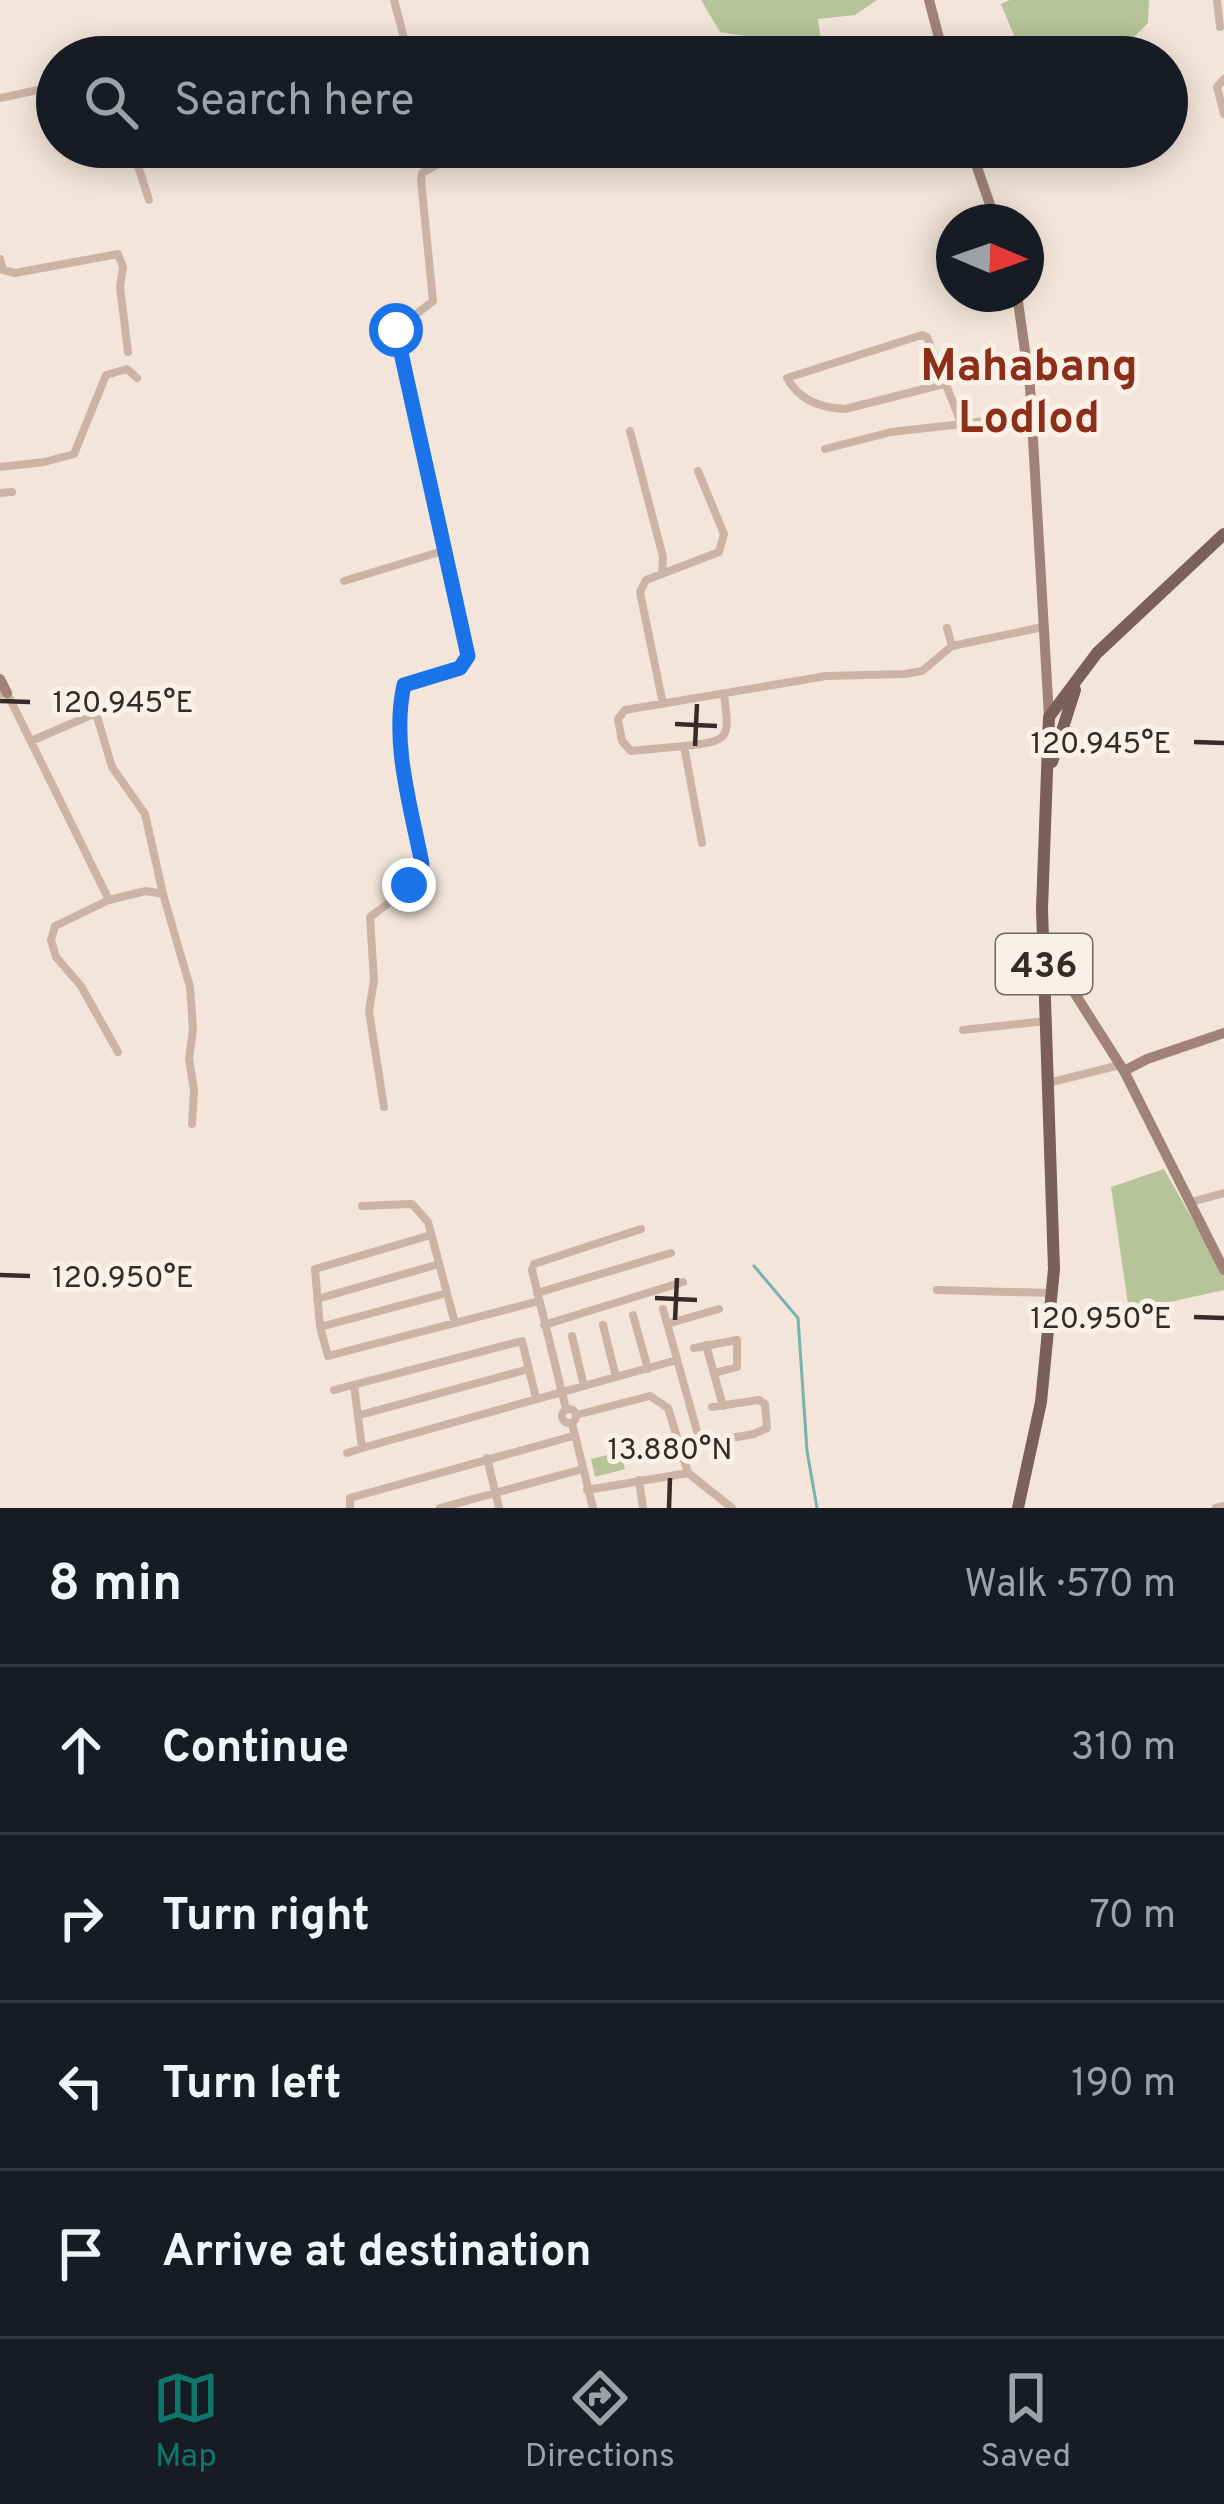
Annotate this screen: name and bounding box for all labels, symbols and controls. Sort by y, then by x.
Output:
search box [36,36,1188,168]
icon: search [78,69,144,135]
text: Search here [174,74,414,131]
north arrow [936,204,1044,312]
route start [369,303,423,357]
district label: Mahabang Lodlod [920,340,1138,449]
text: 120.945°E [53,686,193,723]
text: 120.945°E [1031,727,1171,764]
route end [382,858,436,912]
road number: 436 [996,934,1092,994]
text: 120.950°E [52,1261,194,1298]
text: 120.950°E [1030,1302,1172,1339]
text: 13.880°N [608,1433,732,1470]
text: 8 min [48,1554,182,1619]
text: Walk · 570 m [964,1562,1176,1611]
icon: ahead [48,1717,114,1783]
text: Continue [162,1721,349,1778]
text: 310 m [1071,1725,1176,1774]
icon: right [48,1885,114,1951]
text: Turn right [162,1889,370,1946]
text: 70 m [1090,1893,1176,1942]
icon: left [48,2053,114,2119]
text: Turn left [162,2057,341,2114]
text: 190 m [1071,2061,1176,2110]
icon: arrive [48,2221,114,2287]
text: Arrive at destination [162,2225,592,2282]
tab: Map [153,2365,219,2479]
tab: Directions [525,2365,675,2479]
tab: Saved [980,2365,1071,2479]

